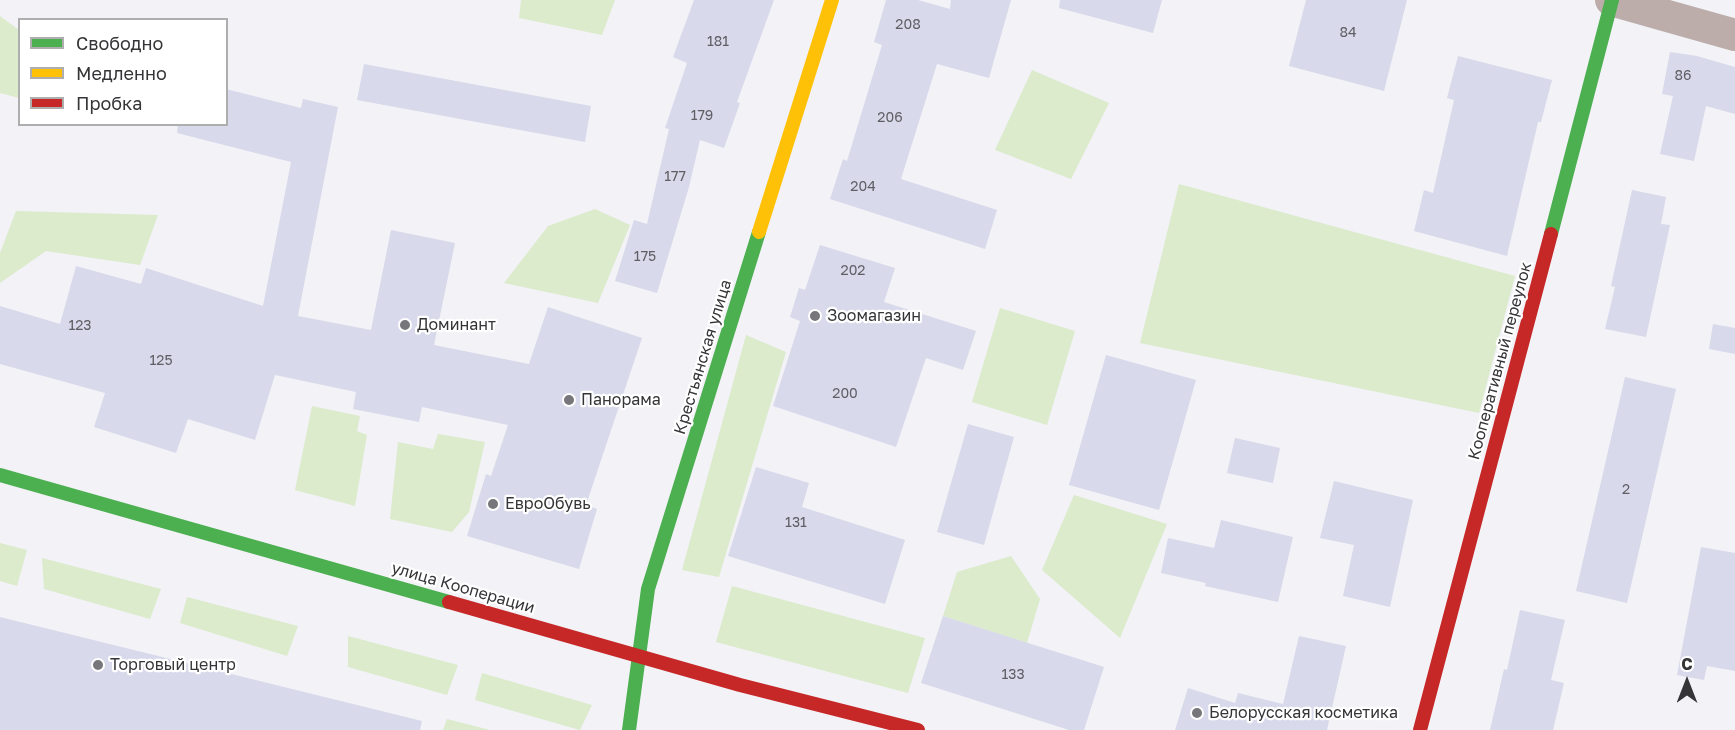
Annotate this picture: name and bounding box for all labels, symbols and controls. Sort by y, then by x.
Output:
house number: 208 [895,17,921,33]
legend [18,18,228,126]
house number: 84 [1339,25,1357,41]
text: Свободно [76,32,163,54]
house number: 181 [707,34,729,50]
text: Медленно [76,62,167,84]
house number: 86 [1674,68,1692,84]
text: Пробка [76,92,142,114]
house number: 179 [691,108,713,124]
house number: 206 [877,110,903,126]
house number: 177 [664,169,686,185]
house number: 204 [850,179,876,195]
house number: 175 [634,249,656,265]
street label: Кооперативный переулок [1464,260,1536,462]
house number: 202 [841,263,865,279]
street label: Крестьянская улица [670,277,736,437]
place label: Зоомагазин [827,306,921,326]
marker: Зоомагазин [808,309,822,323]
place label: Доминант [417,315,496,335]
house number: 123 [68,318,92,334]
marker: Доминант [398,318,412,332]
house number: 125 [149,353,173,369]
house number: 200 [832,386,858,402]
place label: Панорама [581,390,661,410]
marker: Панорама [562,393,576,407]
house number: 2 [1622,482,1630,498]
place label: ЕвроОбувь [505,494,591,514]
marker: ЕвроОбувь [486,497,500,511]
house number: 131 [785,515,807,531]
street label: улица Кооперации [389,558,537,618]
north arrow [1657,652,1717,712]
text: С [1681,654,1693,674]
place label: Торговый центр [110,655,236,675]
marker: Торговый центр [91,658,105,672]
house number: 133 [1001,667,1025,683]
place label: Белорусская косметика [1209,703,1398,723]
marker: Белорусская косметика [1190,706,1204,720]

